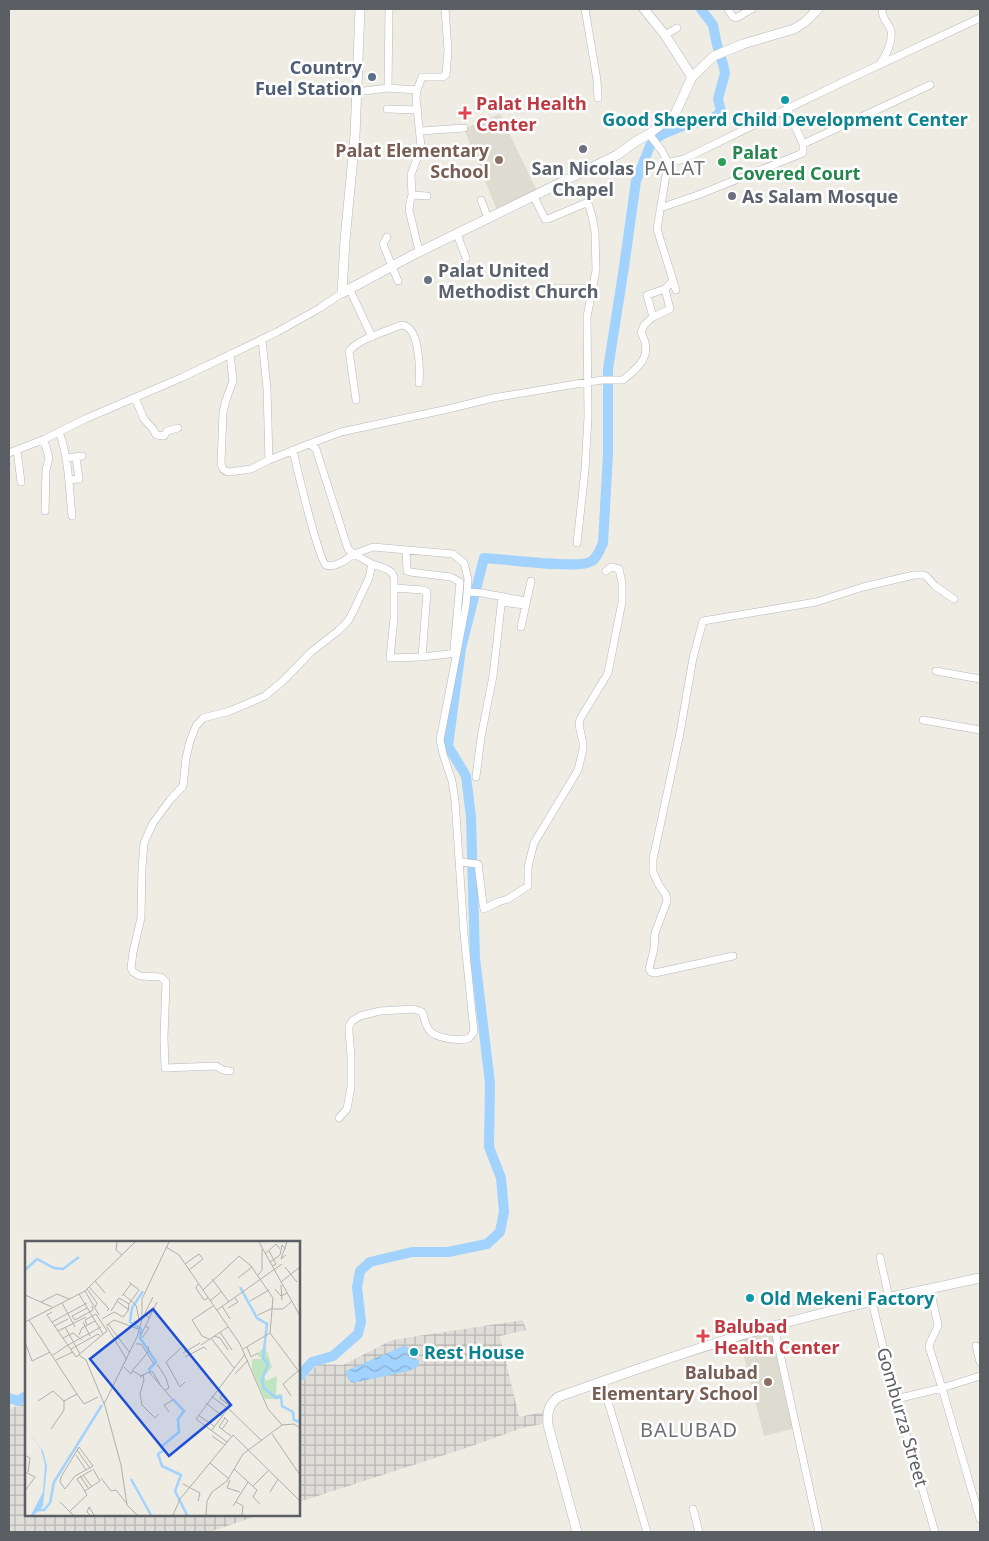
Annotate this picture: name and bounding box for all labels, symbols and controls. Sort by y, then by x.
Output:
place label: Country Fuel Station [255,55,363,100]
marker: Country Fuel Station [366,71,378,83]
place label: Palat Health Center [476,91,587,136]
marker: Good Sheperd Child Development Center [779,94,791,106]
marker: Palat Health Center [458,106,472,120]
place label: Good Sheperd Child Development Center [602,107,968,131]
place label: Palat Elementary School [335,138,490,183]
place label: Palat Covered Court [732,140,861,185]
marker: San Nicolas Chapel [577,143,589,155]
marker: Palat Elementary School [493,154,505,166]
district label: PALAT [644,154,706,181]
place label: San Nicolas Chapel [532,156,634,201]
marker: Palat Covered Court [716,156,728,168]
place label: As Salam Mosque [742,184,898,208]
marker: As Salam Mosque [726,190,738,202]
place label: Palat United Methodist Church [438,258,598,303]
marker: Palat United Methodist Church [422,274,434,286]
inset map [25,1241,300,1516]
place label: Old Mekeni Factory [760,1286,935,1310]
marker: Old Mekeni Factory [744,1292,756,1304]
place label: Balubad Health Center [714,1314,839,1359]
marker: Balubad Health Center [696,1329,710,1343]
place label: Rest House [424,1340,525,1364]
street label: Gomburza Street [872,1345,935,1490]
marker: Rest House [408,1346,420,1358]
place label: Balubad Elementary School [591,1360,758,1405]
marker: Balubad Elementary School [762,1376,774,1388]
district label: BALUBAD [640,1416,738,1443]

